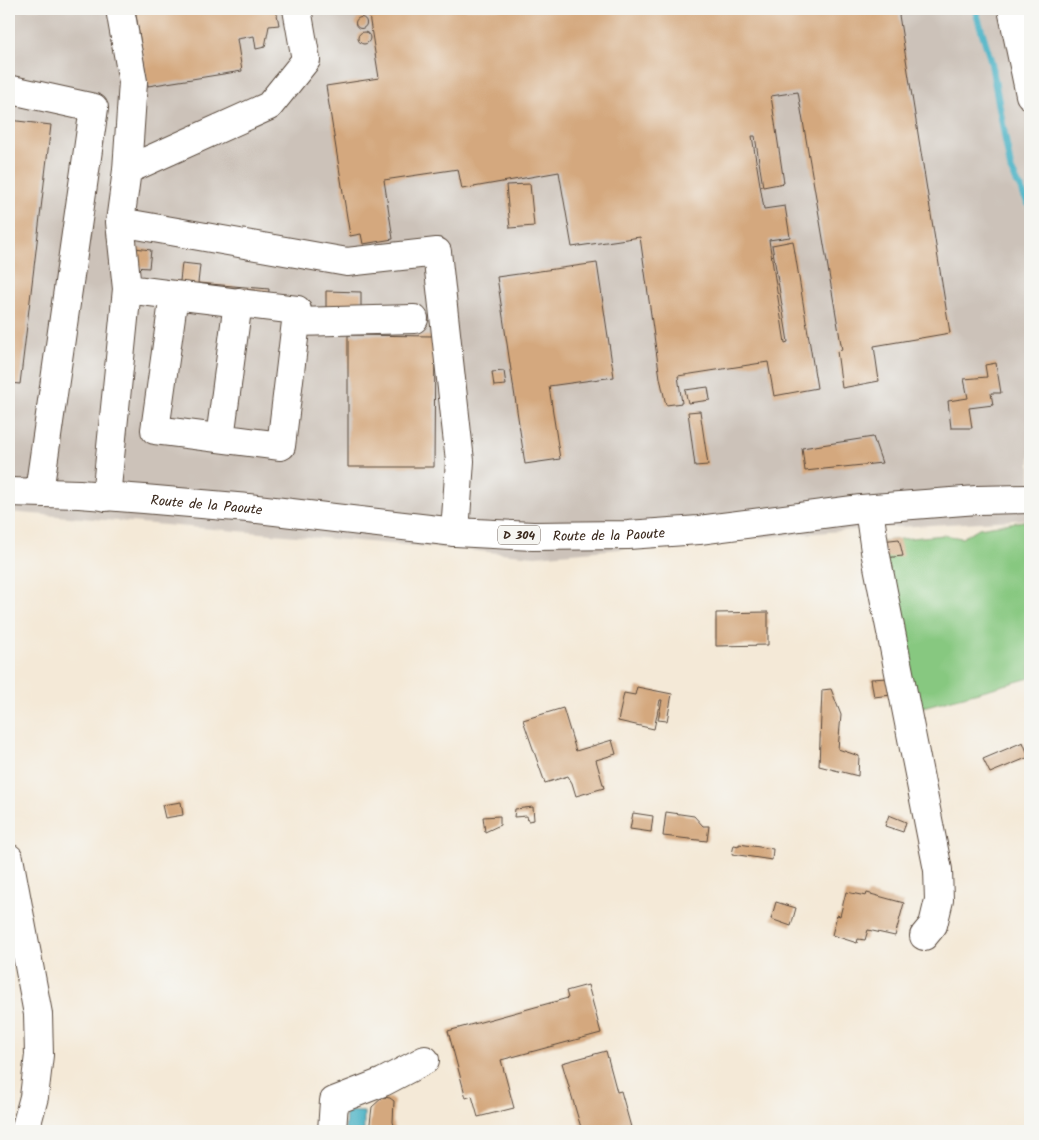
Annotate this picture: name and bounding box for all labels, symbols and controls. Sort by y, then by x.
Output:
street label: Route de la Paoute [150,490,264,522]
street label: Route de la Paoute [553,522,666,548]
road number: D 304 [498,526,540,544]

